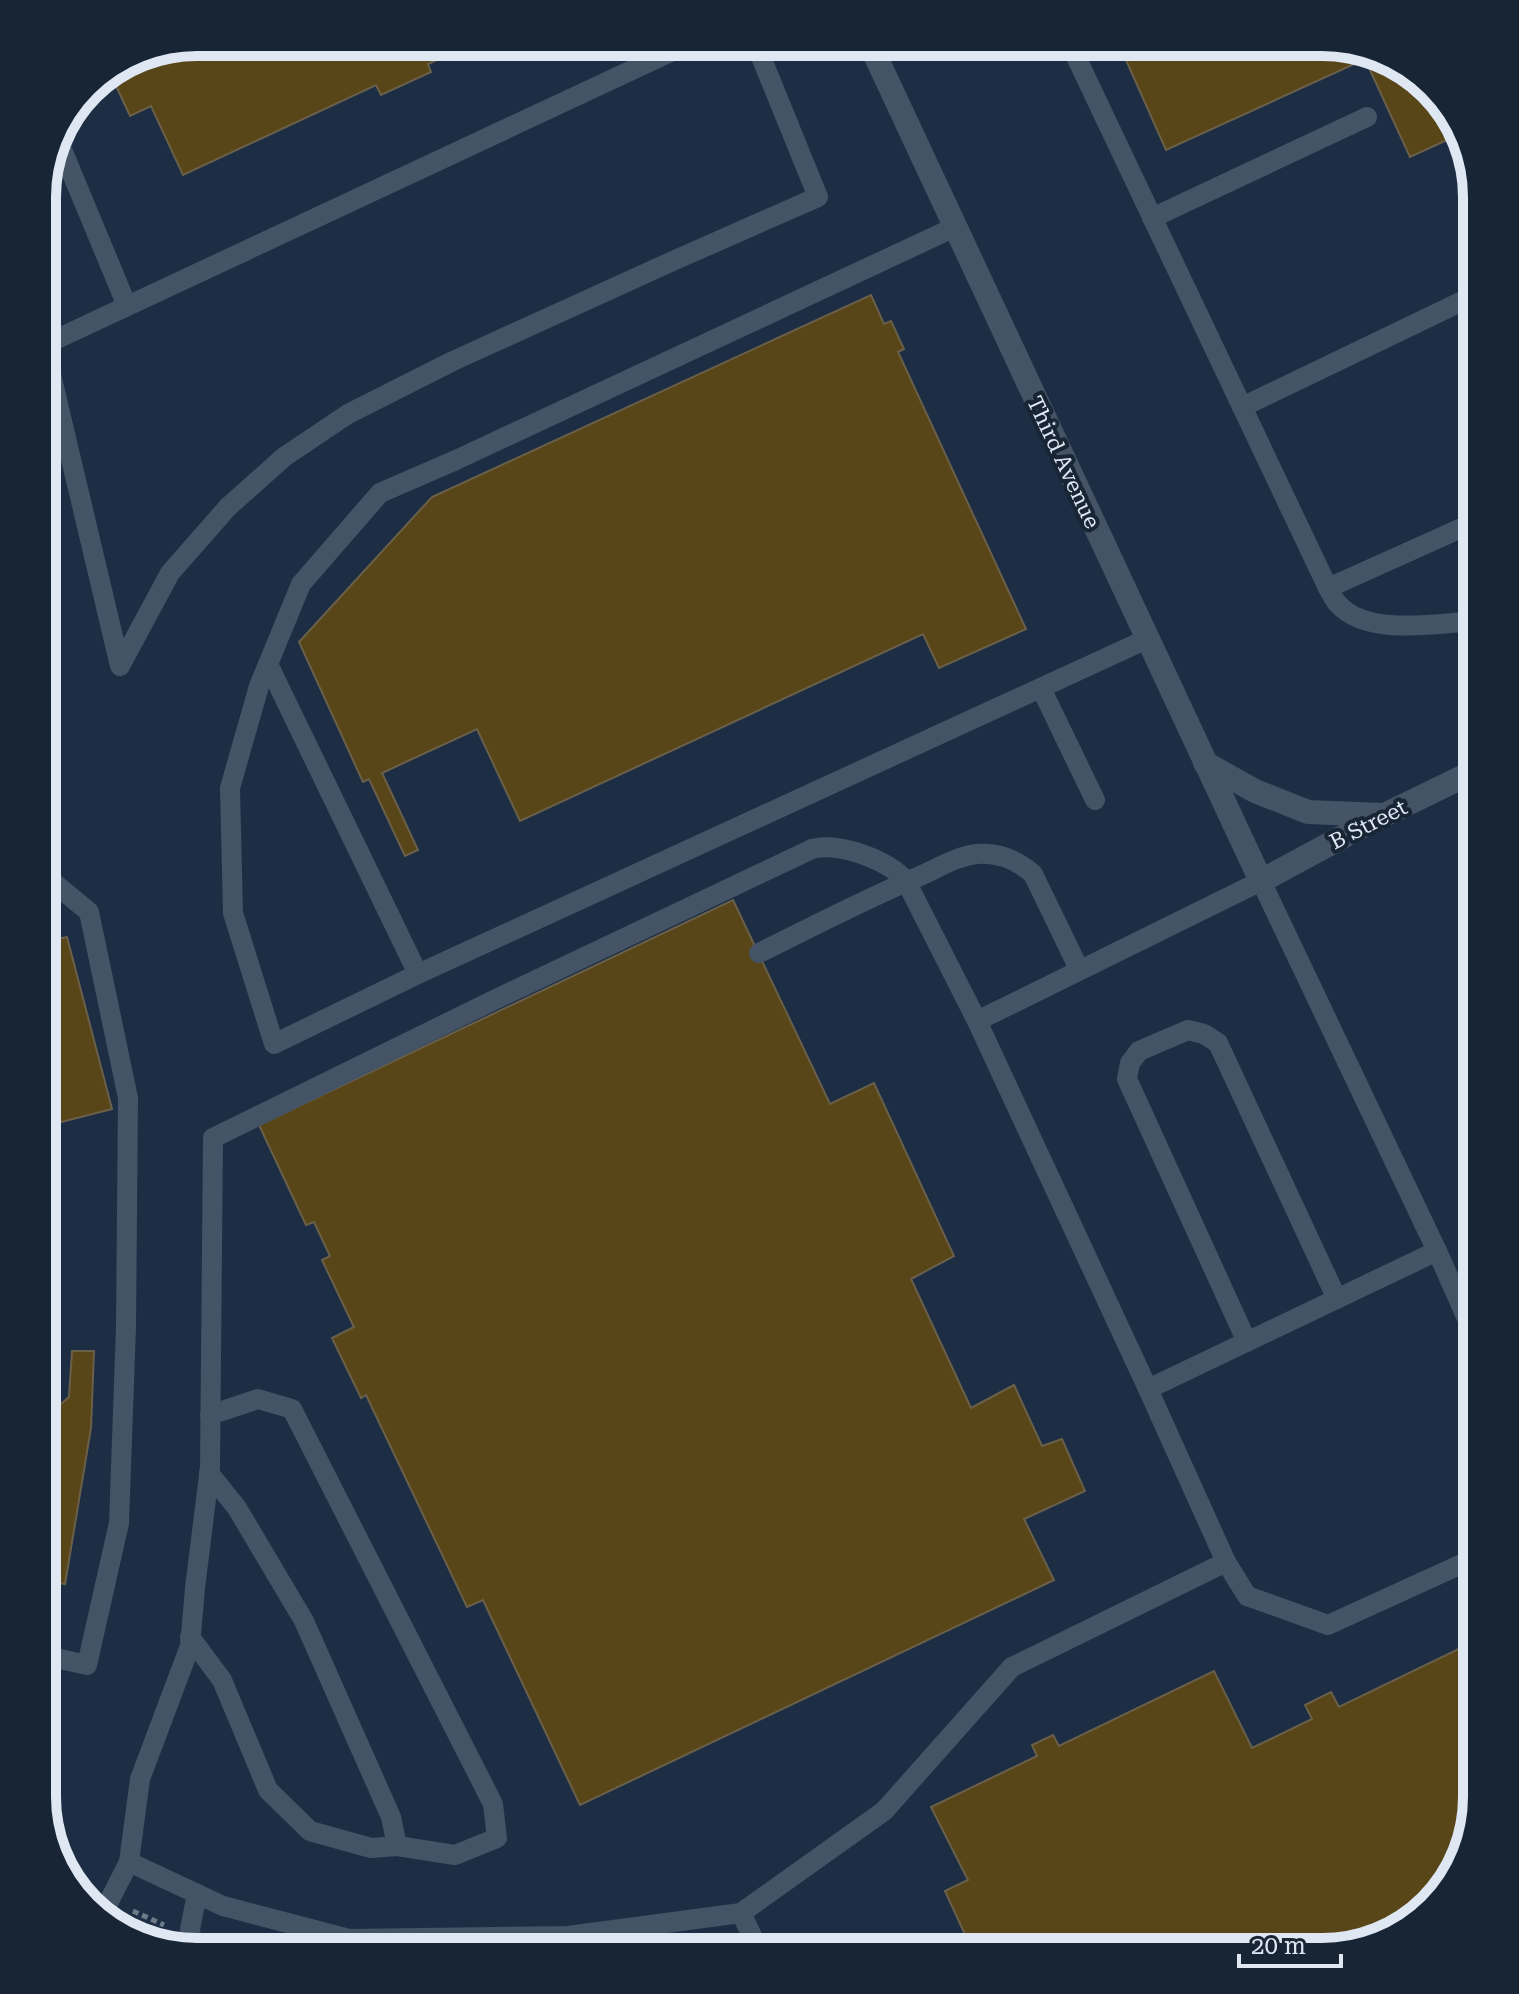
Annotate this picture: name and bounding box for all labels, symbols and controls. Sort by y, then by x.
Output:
street label: Third Avenue [1022,392,1105,532]
street label: B Street [1325,794,1411,855]
scale bar [1239,1918,1341,1968]
text: 20 m [1251,1932,1306,1960]

